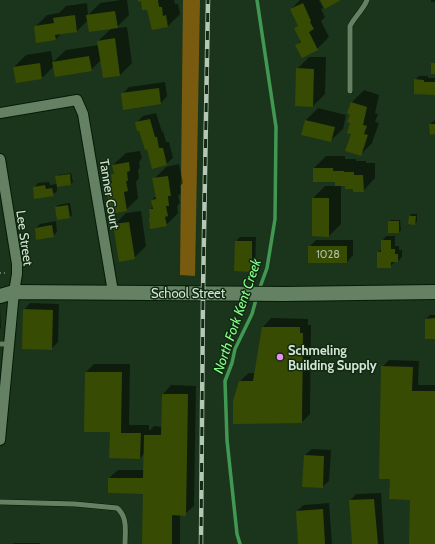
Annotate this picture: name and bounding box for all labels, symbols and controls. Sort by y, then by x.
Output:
street label: Tanner Court [97,158,124,231]
street label: Lee Street [13,209,37,267]
house number: 1028 [316,247,340,261]
water label: North Fork Kent Creek [209,255,265,376]
street label: School Street [151,285,226,301]
place label: Schmeling Building Supply [288,342,377,373]
marker: Schmeling Building Supply [275,352,285,362]

